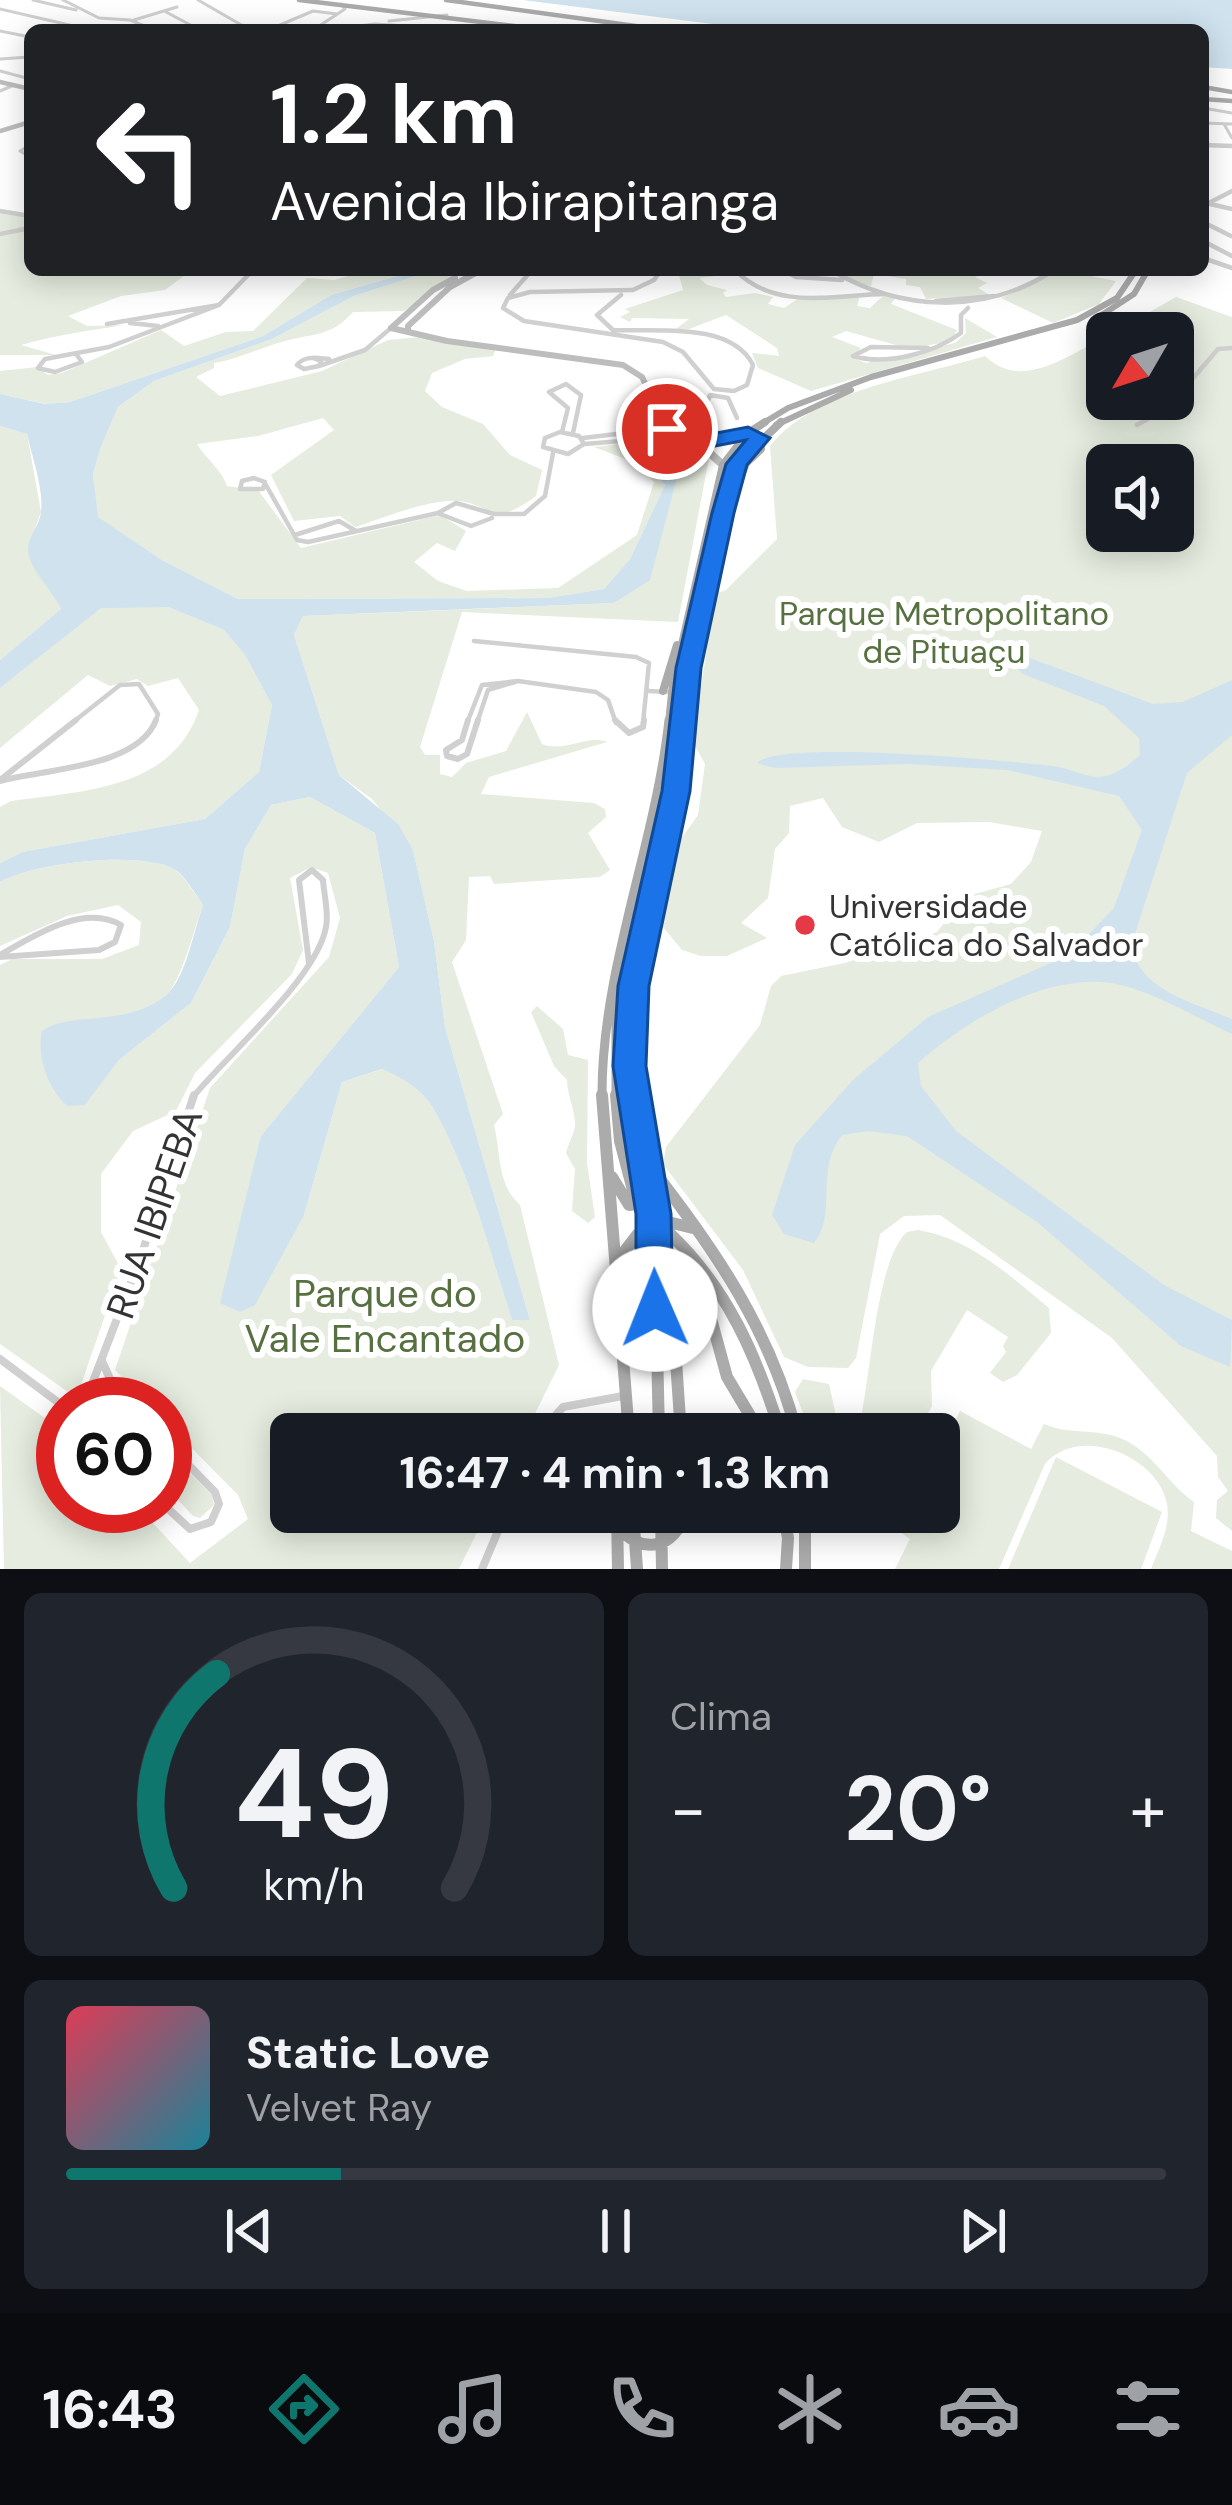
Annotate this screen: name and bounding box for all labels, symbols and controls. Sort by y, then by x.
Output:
text: 1.2 km [270,60,518,169]
icon: left [72,72,228,228]
text: Avenida Ibirapitanga [270,166,779,237]
north arrow [1086,312,1194,420]
map controls [1086,312,1194,552]
pin [616,378,718,480]
icon: arrive [634,396,700,462]
button: sound [1086,444,1194,552]
park label: Parque Metropolitano de Pituaçu [779,592,1109,673]
place label: Universidade Católica do Salvador [829,885,1144,966]
marker: Universidade Católica do Salvador [792,912,818,938]
street label: RUA IBIPEBA [95,1101,214,1325]
position arrow [592,1246,718,1372]
park label: Parque do Vale Encantado [245,1268,525,1364]
speed limit sign: 60 [36,1377,192,1533]
text: 16:47 · 4 min · 1.3 km [400,1443,830,1502]
text: Clima [670,1691,772,1742]
text: 49 [234,1713,394,1876]
text: 20° [844,1751,992,1868]
text: − [670,1767,706,1852]
text: + [1130,1767,1166,1852]
text: km/h [263,1856,365,1912]
text: Static Love [246,2023,490,2082]
text: Velvet Ray [246,2082,432,2133]
icon: previous [216,2198,282,2264]
icon: pause [583,2198,649,2264]
icon: next [950,2198,1016,2264]
icon: directions [262,2367,346,2451]
icon: music [431,2367,515,2451]
icon: phone [600,2367,684,2451]
icon: climate [768,2367,852,2451]
icon: car [937,2367,1021,2451]
icon: filters [1106,2367,1190,2451]
text: 16:43 [42,2374,178,2445]

